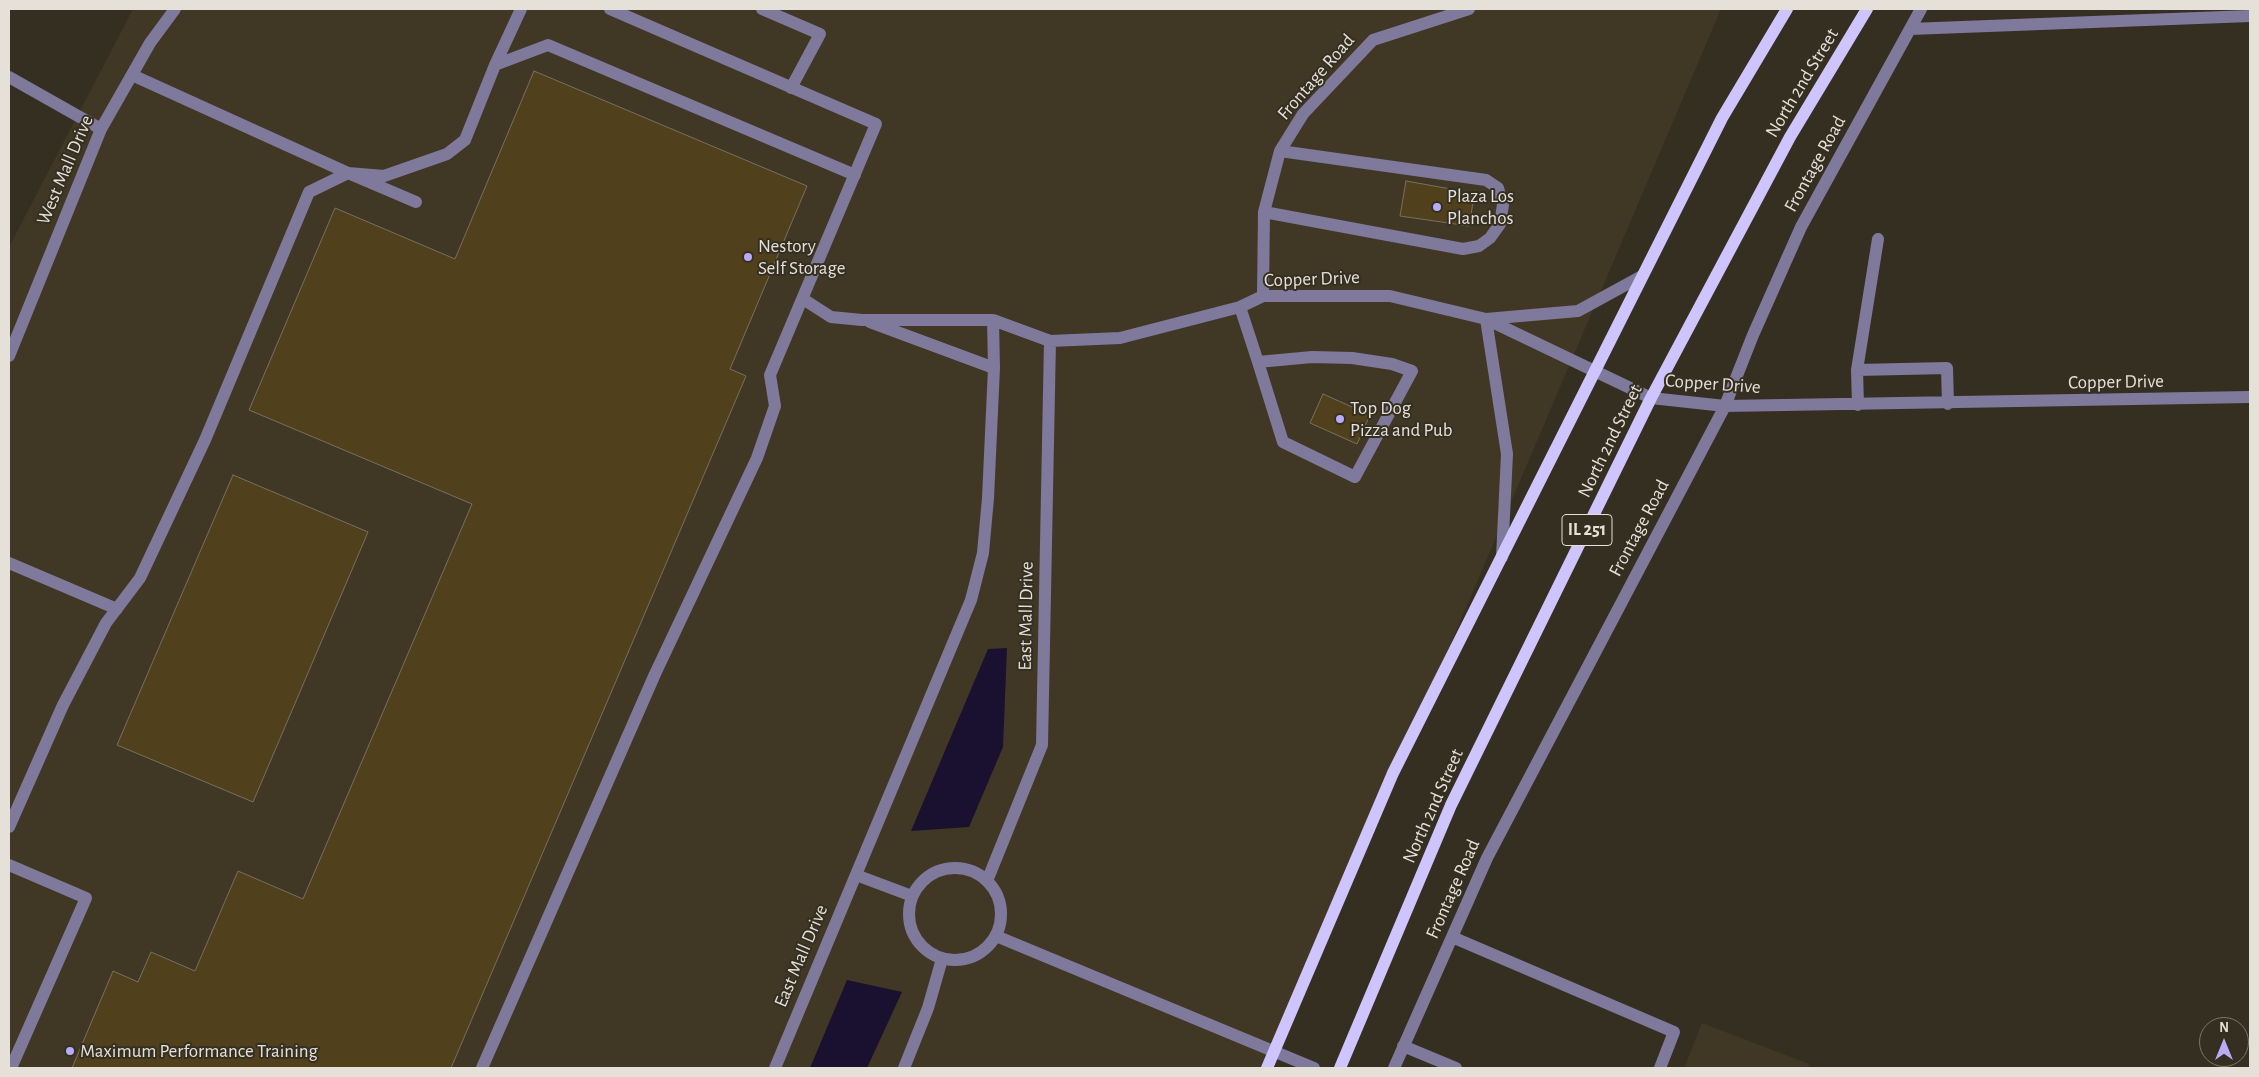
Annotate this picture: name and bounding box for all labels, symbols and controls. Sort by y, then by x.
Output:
street label: North 2nd Street [1761,24,1843,142]
street label: Frontage Road [1273,29,1359,125]
street label: West Mall Drive [32,112,98,228]
street label: Frontage Road [1779,112,1851,216]
place label: Plaza Los Planchos [1447,185,1514,229]
marker: Plaza Los Planchos [1431,201,1443,213]
place label: Nestory Self Storage [758,235,846,279]
marker: Nestory Self Storage [742,251,754,263]
street label: Copper Drive [1264,266,1360,292]
street label: Copper Drive [1664,369,1762,399]
street label: Copper Drive [2068,370,2164,394]
street label: North 2nd Street [1573,381,1647,501]
place label: Top Dog Pizza and Pub [1350,397,1452,441]
marker: Top Dog Pizza and Pub [1334,413,1346,425]
street label: Frontage Road [1604,476,1674,580]
road number: IL 251 [1562,514,1612,546]
street label: East Mall Drive [1014,561,1038,671]
street label: North 2nd Street [1398,745,1468,867]
street label: Frontage Road [1421,836,1485,942]
street label: East Mall Drive [769,901,833,1011]
north arrow [2199,1017,2249,1067]
text: N [2219,1021,2229,1035]
place label: Maximum Performance Training [80,1040,318,1062]
marker: Maximum Performance Training [64,1045,76,1057]

